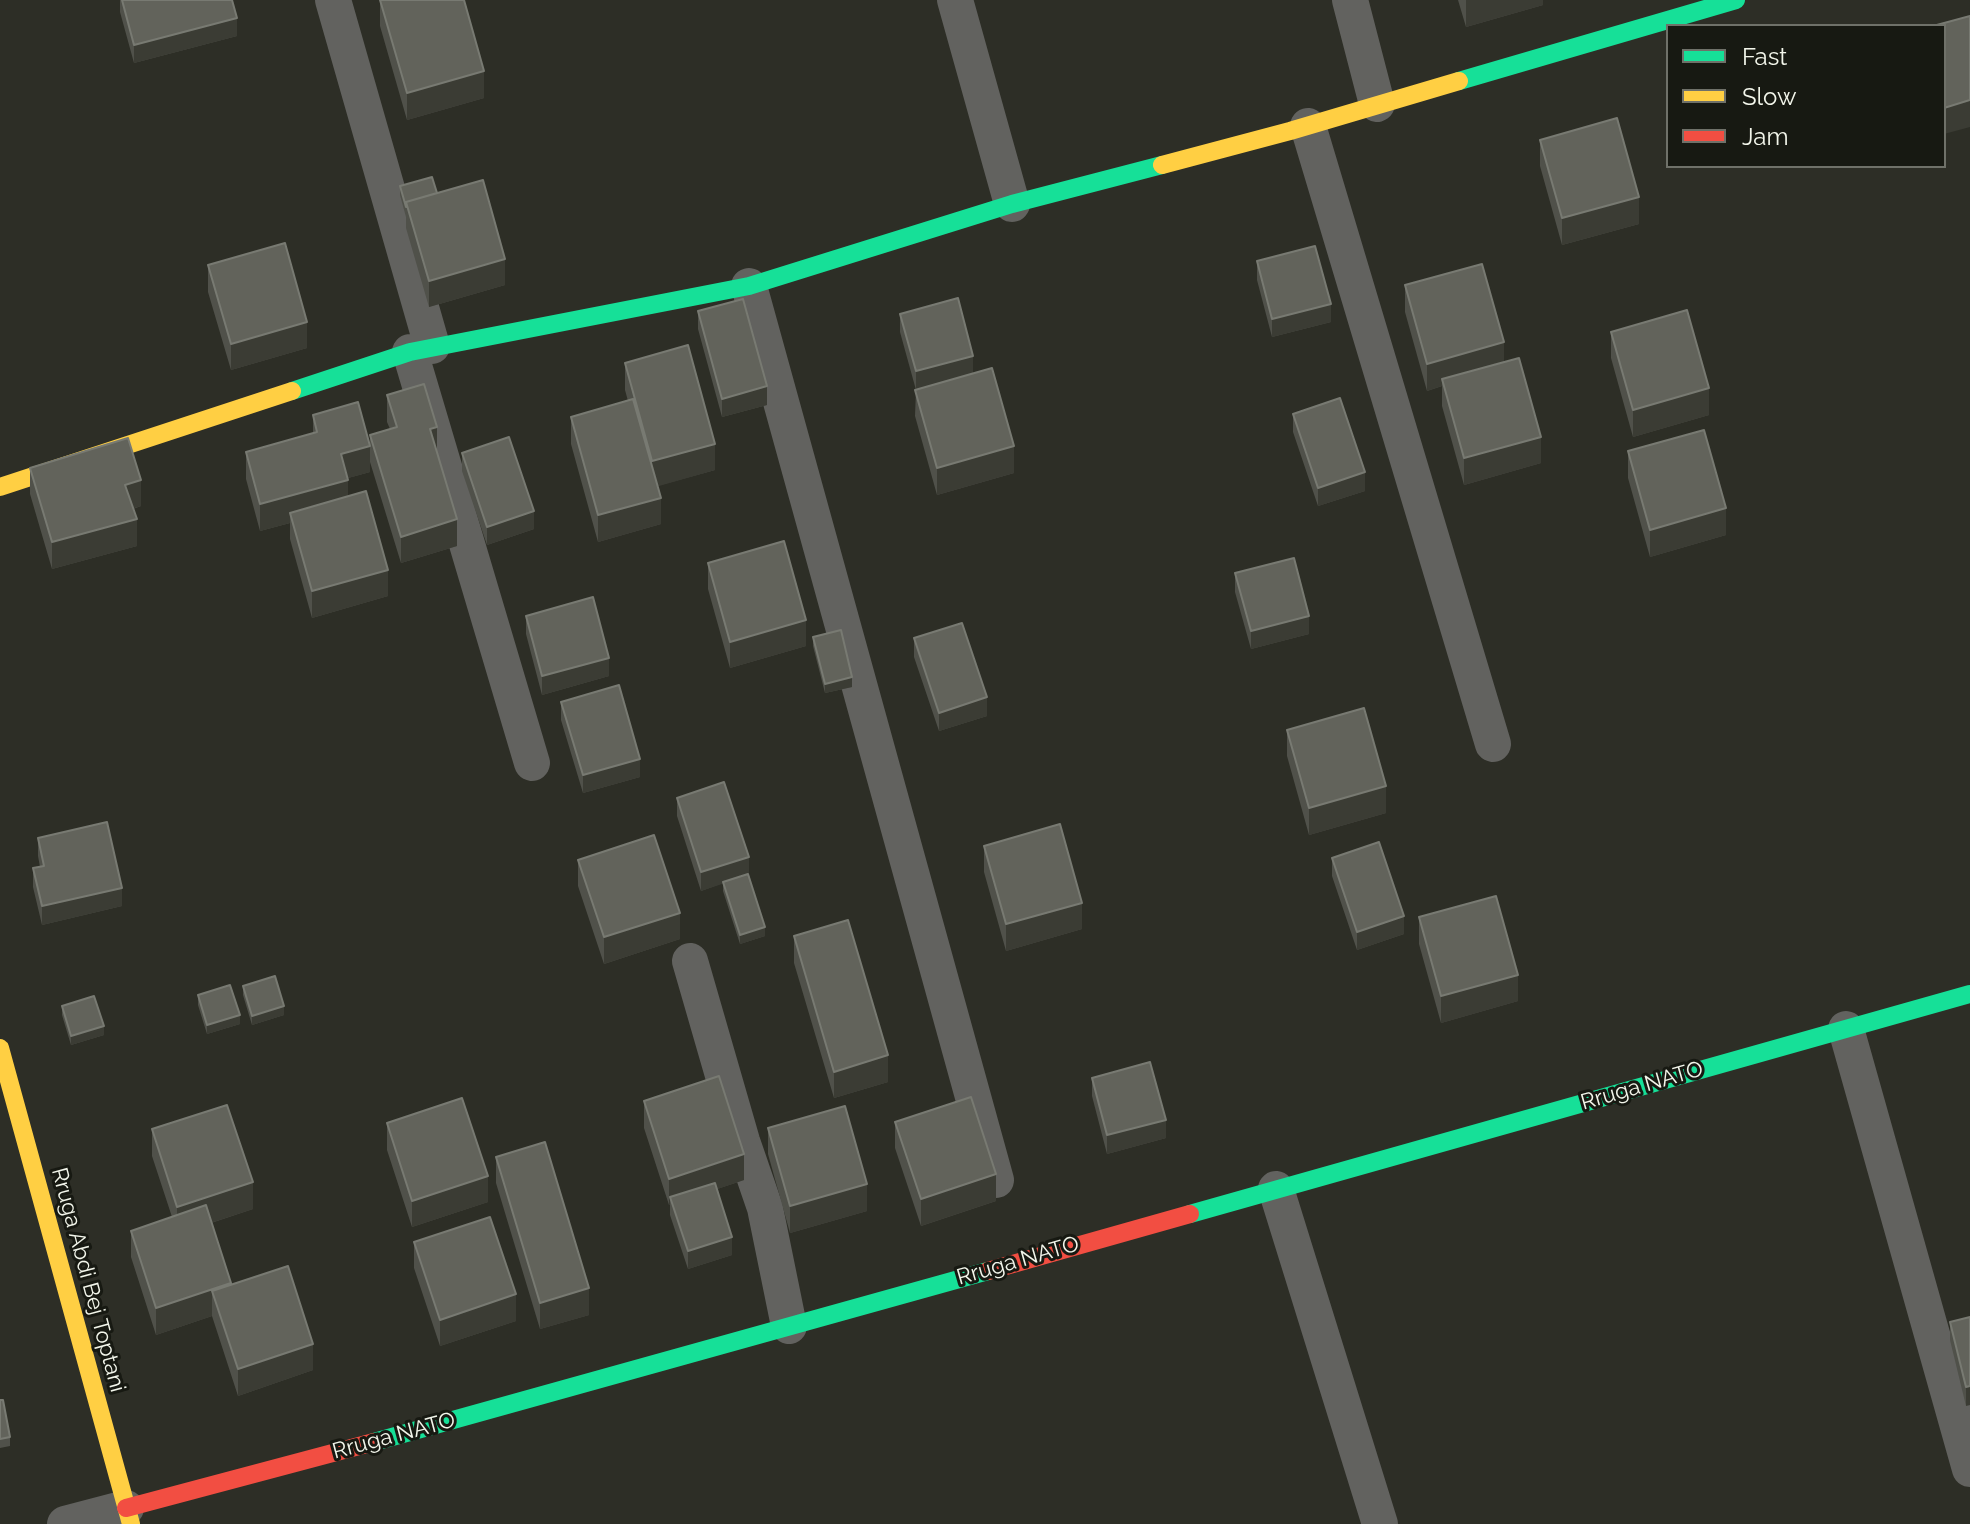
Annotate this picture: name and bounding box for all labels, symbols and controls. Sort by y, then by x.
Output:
legend [1666,24,1946,168]
text: Fast [1742,42,1787,71]
text: Slow [1742,82,1796,111]
text: Jam [1742,122,1788,151]
street label: Rruga NATO [1578,1056,1706,1116]
street label: Rruga Abdi Bej Toptani [45,1165,131,1395]
street label: Rruga NATO [954,1231,1082,1291]
street label: Rruga NATO [330,1407,458,1465]

